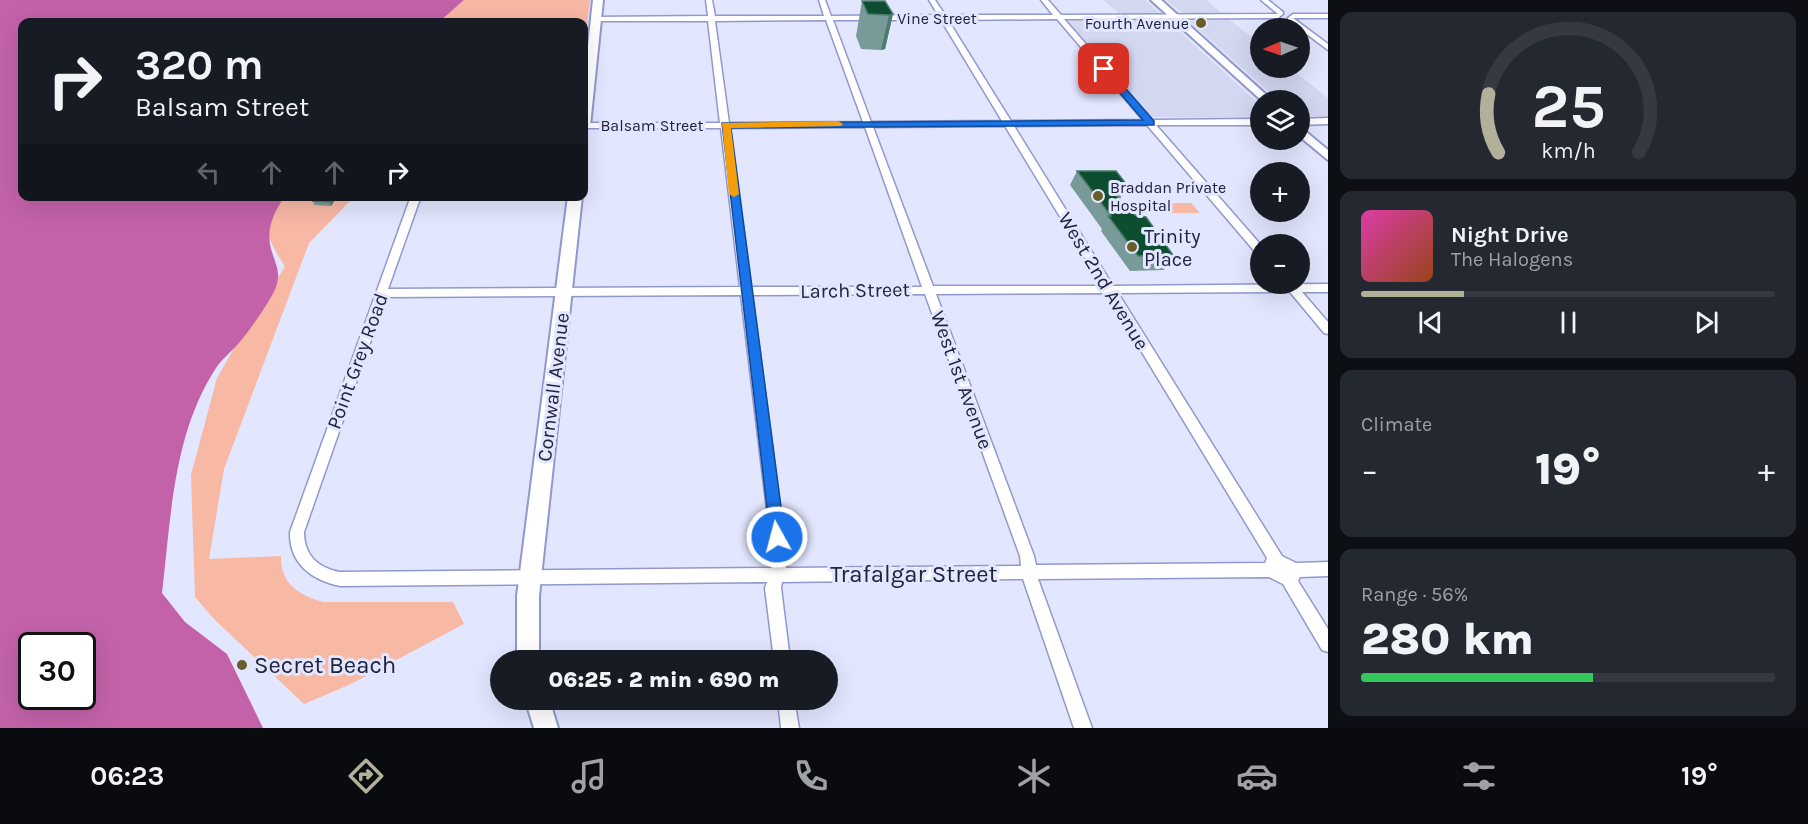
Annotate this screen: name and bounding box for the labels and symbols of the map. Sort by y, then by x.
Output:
street label: Vine Street [897,9,977,28]
place label: Fourth Avenue [1085,14,1189,33]
marker: Fourth Avenue [1194,16,1208,30]
north arrow [1250,18,1310,78]
pin [1078,43,1129,94]
street label: Balsam Street [600,116,704,135]
place label: Braddan Private Hospital [1110,178,1226,215]
marker: Braddan Private Hospital [1091,189,1105,203]
street label: West 2nd Avenue [1053,208,1154,354]
place label: Trinity Place [1144,225,1201,271]
marker: Trinity Place [1125,240,1139,254]
street label: Larch Street [800,278,910,303]
street label: Point Grey Road [322,290,393,432]
street label: West 1st Avenue [926,308,997,452]
street label: Cornwall Avenue [533,311,574,463]
position arrow [745,505,809,569]
street label: Trafalgar Street [830,560,998,588]
speed limit sign: 30 [18,632,96,710]
place label: Secret Beach [254,651,396,679]
marker: Secret Beach [235,658,249,672]

